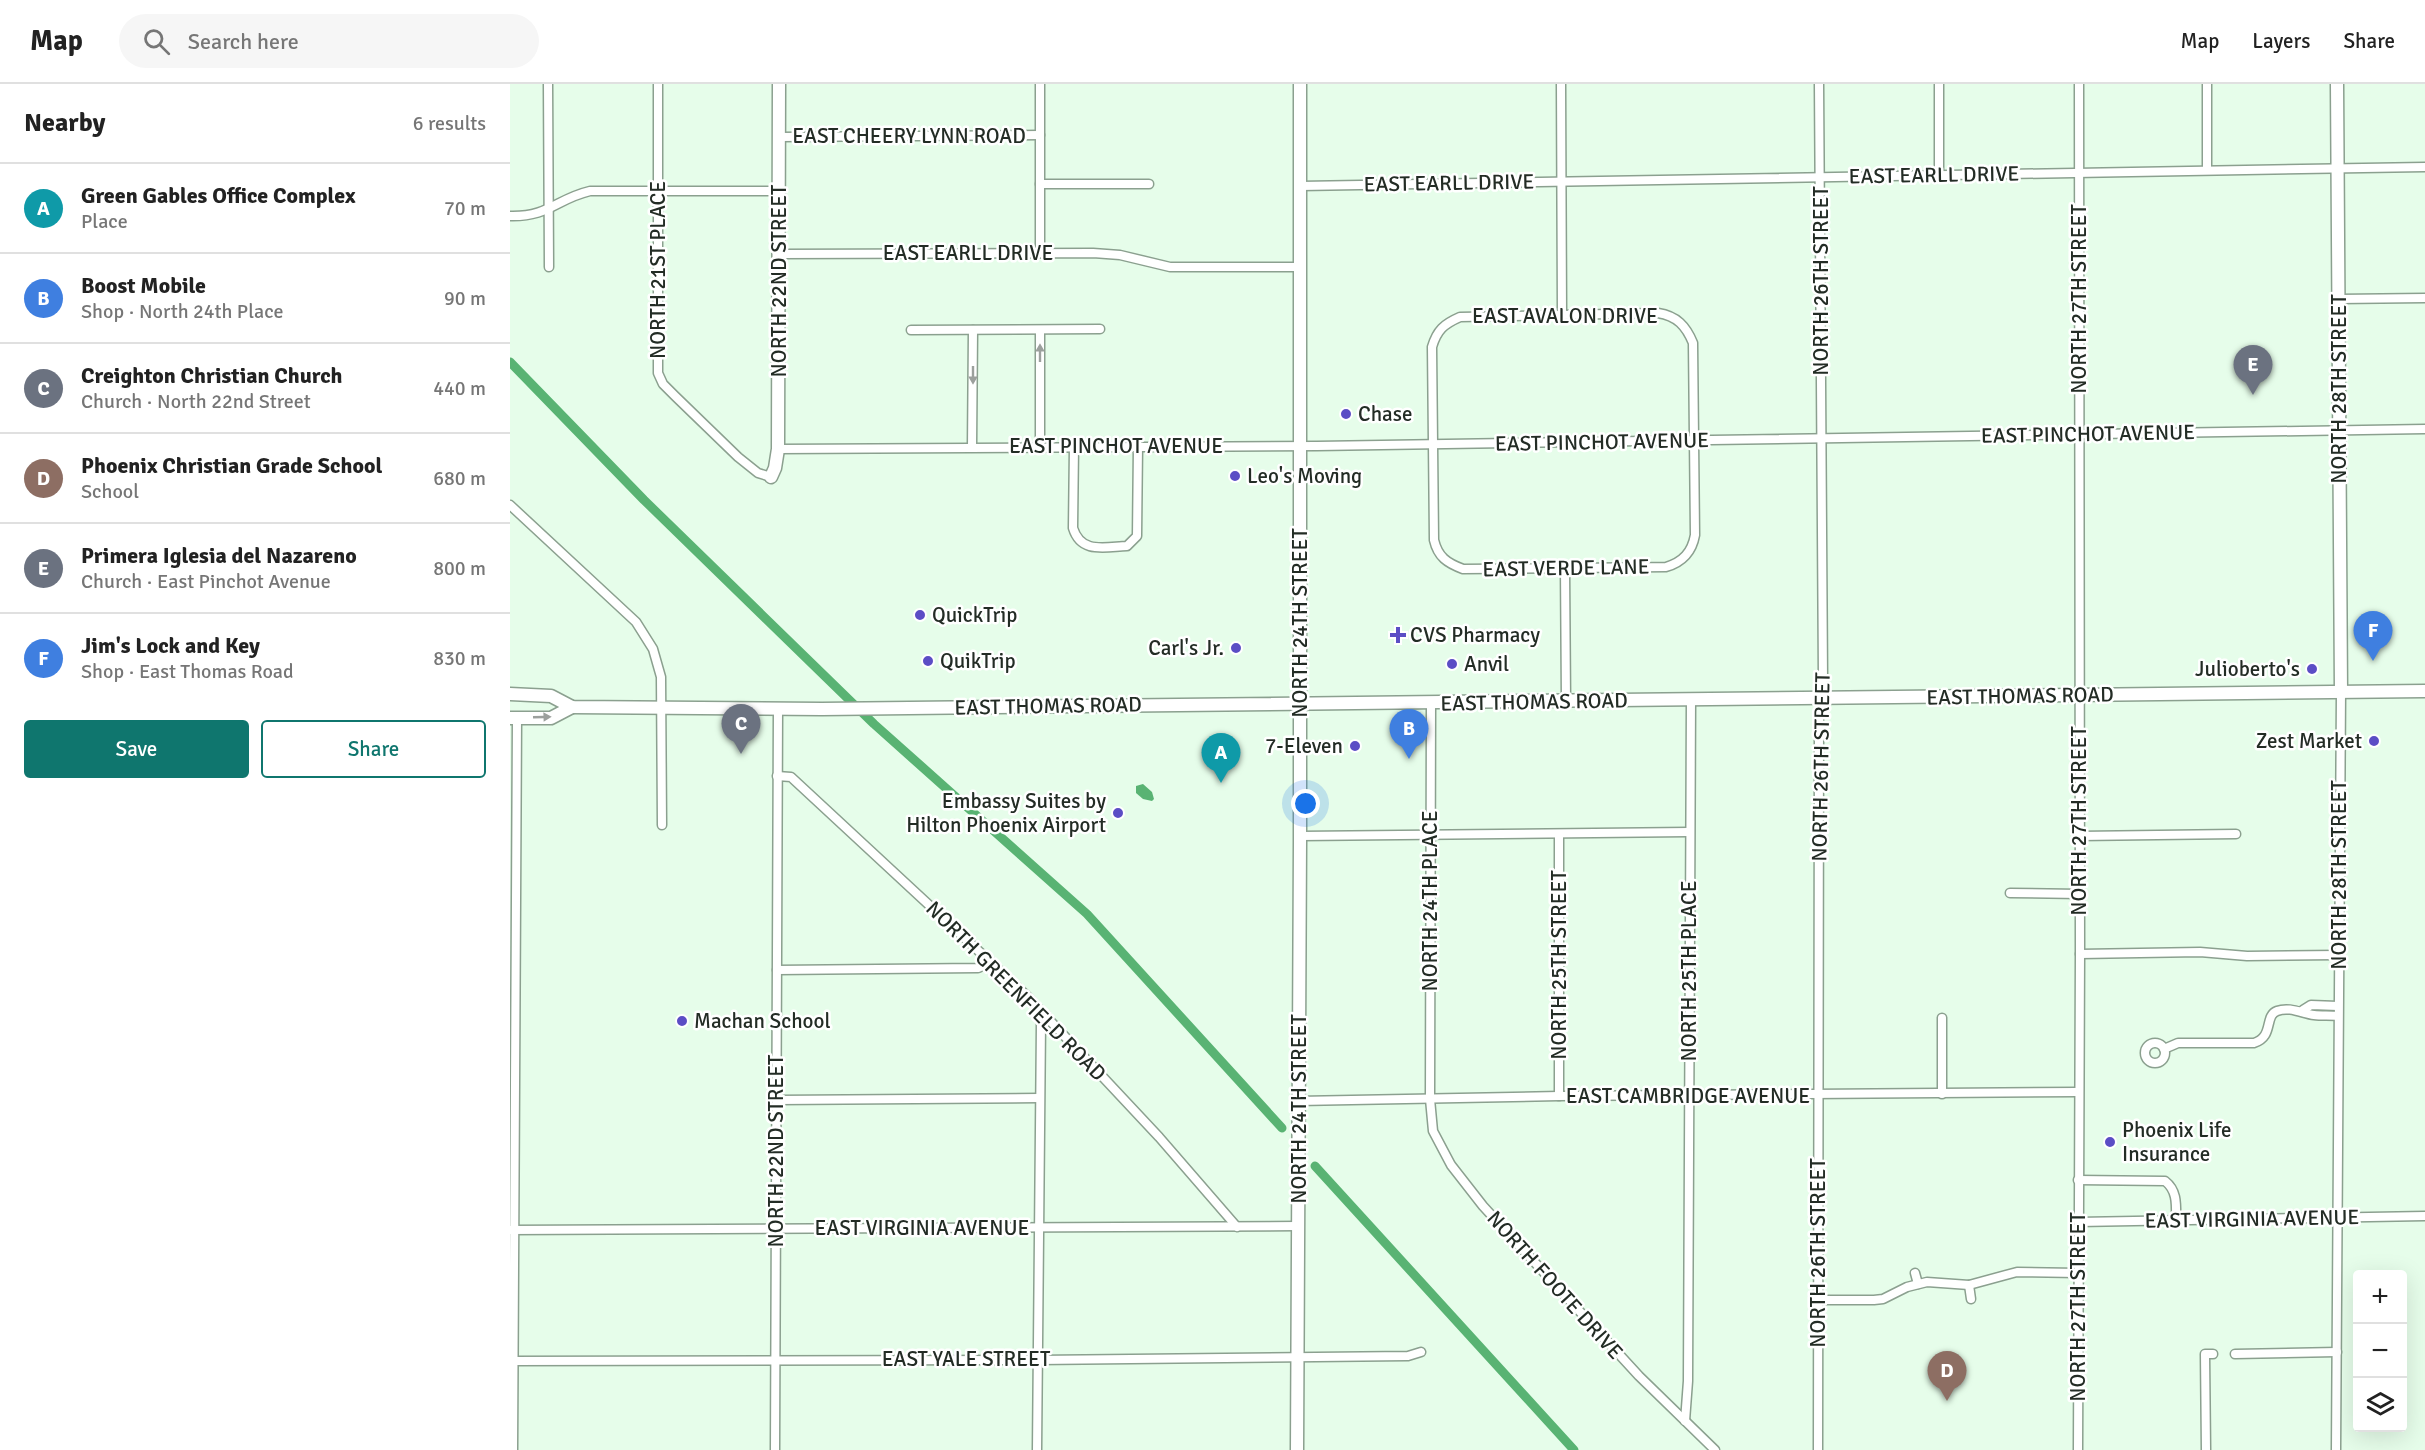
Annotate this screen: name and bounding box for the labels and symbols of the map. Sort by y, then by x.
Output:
street label: EAST CHEERY LYNN ROAD [792,123,1026,149]
street label: EAST EARLL DRIVE [1848,161,2020,189]
street label: EAST EARLL DRIVE [1363,169,1535,197]
street label: NORTH 21ST PLACE [645,181,671,359]
street label: NORTH 22ND STREET [766,184,792,377]
street label: NORTH 26TH STREET [1808,186,1834,376]
street label: NORTH 27TH STREET [2066,204,2092,394]
street label: EAST EARLL DRIVE [883,240,1053,266]
street label: NORTH 28TH STREET [2326,294,2352,484]
street label: EAST AVALON DRIVE [1472,303,1658,329]
one-way arrow [1035,344,1045,363]
pin: E [2234,346,2272,395]
one-way arrow [968,366,978,385]
place label: Chase [1358,401,1412,427]
marker: Chase [1339,407,1353,421]
street label: EAST PINCHOT AVENUE [1981,419,2195,449]
street label: EAST PINCHOT AVENUE [1495,427,1709,457]
street label: EAST PINCHOT AVENUE [1009,433,1223,459]
place label: Leo's Moving [1247,463,1362,489]
marker: Leo's Moving [1228,469,1242,483]
street label: NORTH 24TH STREET [1287,528,1313,718]
street label: EAST VERDE LANE [1482,554,1650,582]
place label: QuickTrip [932,602,1017,628]
marker: QuickTrip [913,608,927,622]
pin: F [2354,612,2392,661]
place label: CVS Pharmacy [1410,622,1540,648]
marker: CVS Pharmacy [1391,628,1405,642]
place label: Carl's Jr. [1148,635,1224,661]
marker: Carl's Jr. [1229,641,1243,655]
place label: QuikTrip [940,648,1016,674]
place label: Anvil [1464,651,1509,677]
marker: QuikTrip [921,654,935,668]
place label: Julioberto's [2195,656,2300,682]
marker: Anvil [1445,657,1459,671]
marker: Julioberto's [2305,662,2319,676]
street label: NORTH 26TH STREET [1806,671,1836,862]
street label: EAST THOMAS ROAD [1926,681,2114,711]
street label: EAST THOMAS ROAD [1440,687,1628,717]
street label: EAST THOMAS ROAD [954,691,1142,721]
pin: C [722,704,760,754]
pin: B [1390,710,1428,759]
one-way arrow [533,713,552,722]
street label: NORTH 27TH STREET [2066,726,2092,916]
place label: Zest Market [2256,728,2362,754]
place label: 7-Eleven [1265,733,1343,759]
pin: A [1202,734,1240,783]
marker: Zest Market [2367,734,2381,748]
marker: 7-Eleven [1348,739,1362,753]
street label: NORTH 28TH STREET [2326,780,2352,970]
place label: Embassy Suites by Hilton Phoenix Airport [906,788,1106,838]
your location [1291,789,1320,818]
marker: Embassy Suites by Hilton Phoenix Airport [1111,806,1125,820]
street label: NORTH 24TH PLACE [1417,810,1443,992]
street label: NORTH 25TH STREET [1546,870,1572,1060]
street label: NORTH 25TH PLACE [1676,880,1702,1062]
street label: NORTH GREENFIELD ROAD [921,896,1111,1086]
place label: Machan School [694,1008,831,1034]
marker: Machan School [675,1014,689,1028]
street label: NORTH 24TH STREET [1286,1014,1312,1204]
street label: NORTH 22ND STREET [763,1054,789,1247]
street label: EAST CAMBRIDGE AVENUE [1566,1083,1810,1109]
place label: Phoenix Life Insurance [2122,1117,2232,1167]
marker: Phoenix Life Insurance [2103,1135,2117,1149]
street label: NORTH 26TH STREET [1805,1158,1831,1348]
street label: EAST VIRGINIA AVENUE [2144,1204,2360,1234]
street label: NORTH FOOTE DRIVE [1482,1205,1628,1365]
street label: NORTH 27TH STREET [2065,1212,2091,1402]
street label: EAST VIRGINIA AVENUE [815,1215,1029,1241]
street label: EAST YALE STREET [882,1346,1051,1372]
pin: D [1928,1352,1966,1401]

